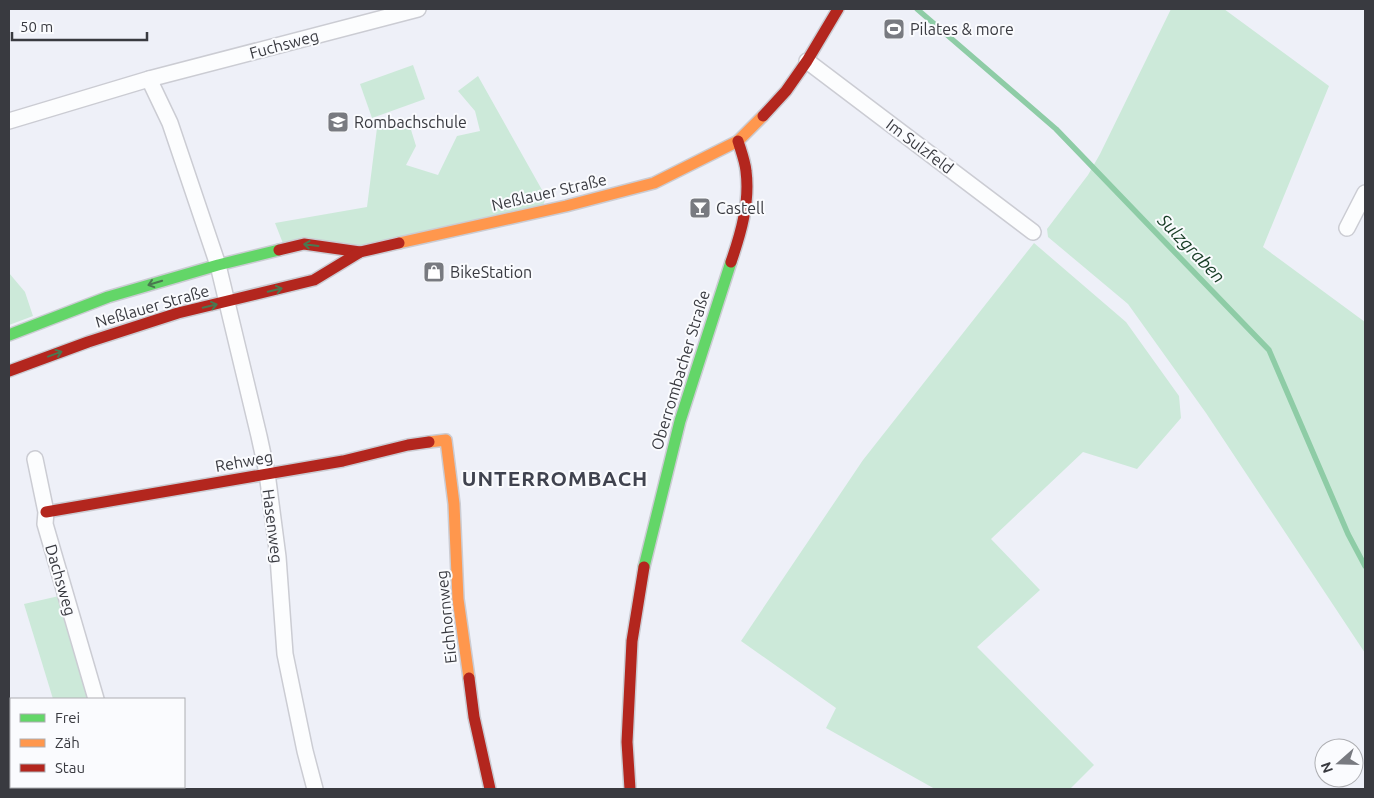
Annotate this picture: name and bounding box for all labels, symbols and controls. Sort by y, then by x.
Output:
scale bar [12,10,148,42]
sports icon: Pilates & more [882,17,906,41]
text: 50 m [20,18,53,35]
place label: Pilates & more [910,20,1014,38]
street label: Fuchsweg [247,26,321,62]
school or university icon: Rombachschule [326,110,350,134]
place label: Rombachschule [354,113,467,131]
street label: Im Sulzfeld [883,115,957,177]
street label: Neßlauer Straße [490,170,608,214]
bar icon: Castell [688,196,712,220]
place label: Castell [716,199,764,217]
water label: Sulzgraben [1154,209,1230,286]
one-way arrow [304,240,320,250]
shop icon: BikeStation [422,260,446,284]
place label: BikeStation [450,263,532,281]
one-way arrow [147,278,163,288]
street label: Neßlauer Straße [93,281,211,331]
one-way arrow [267,285,283,294]
street label: Oberrombacher Straße [647,288,713,452]
one-way arrow [201,301,217,310]
one-way arrow [46,349,62,358]
street label: Rehweg [214,447,274,475]
district label: UNTERROMBACH [462,466,648,490]
street label: Hasenweg [260,488,286,564]
street label: Dachsweg [42,542,80,618]
street label: Eichhornweg [432,570,460,664]
legend [10,698,185,788]
text: Frei [55,709,80,726]
text: Zäh [55,734,80,751]
north arrow [1314,738,1364,788]
text: Stau [55,759,85,776]
text: N [1317,760,1336,775]

